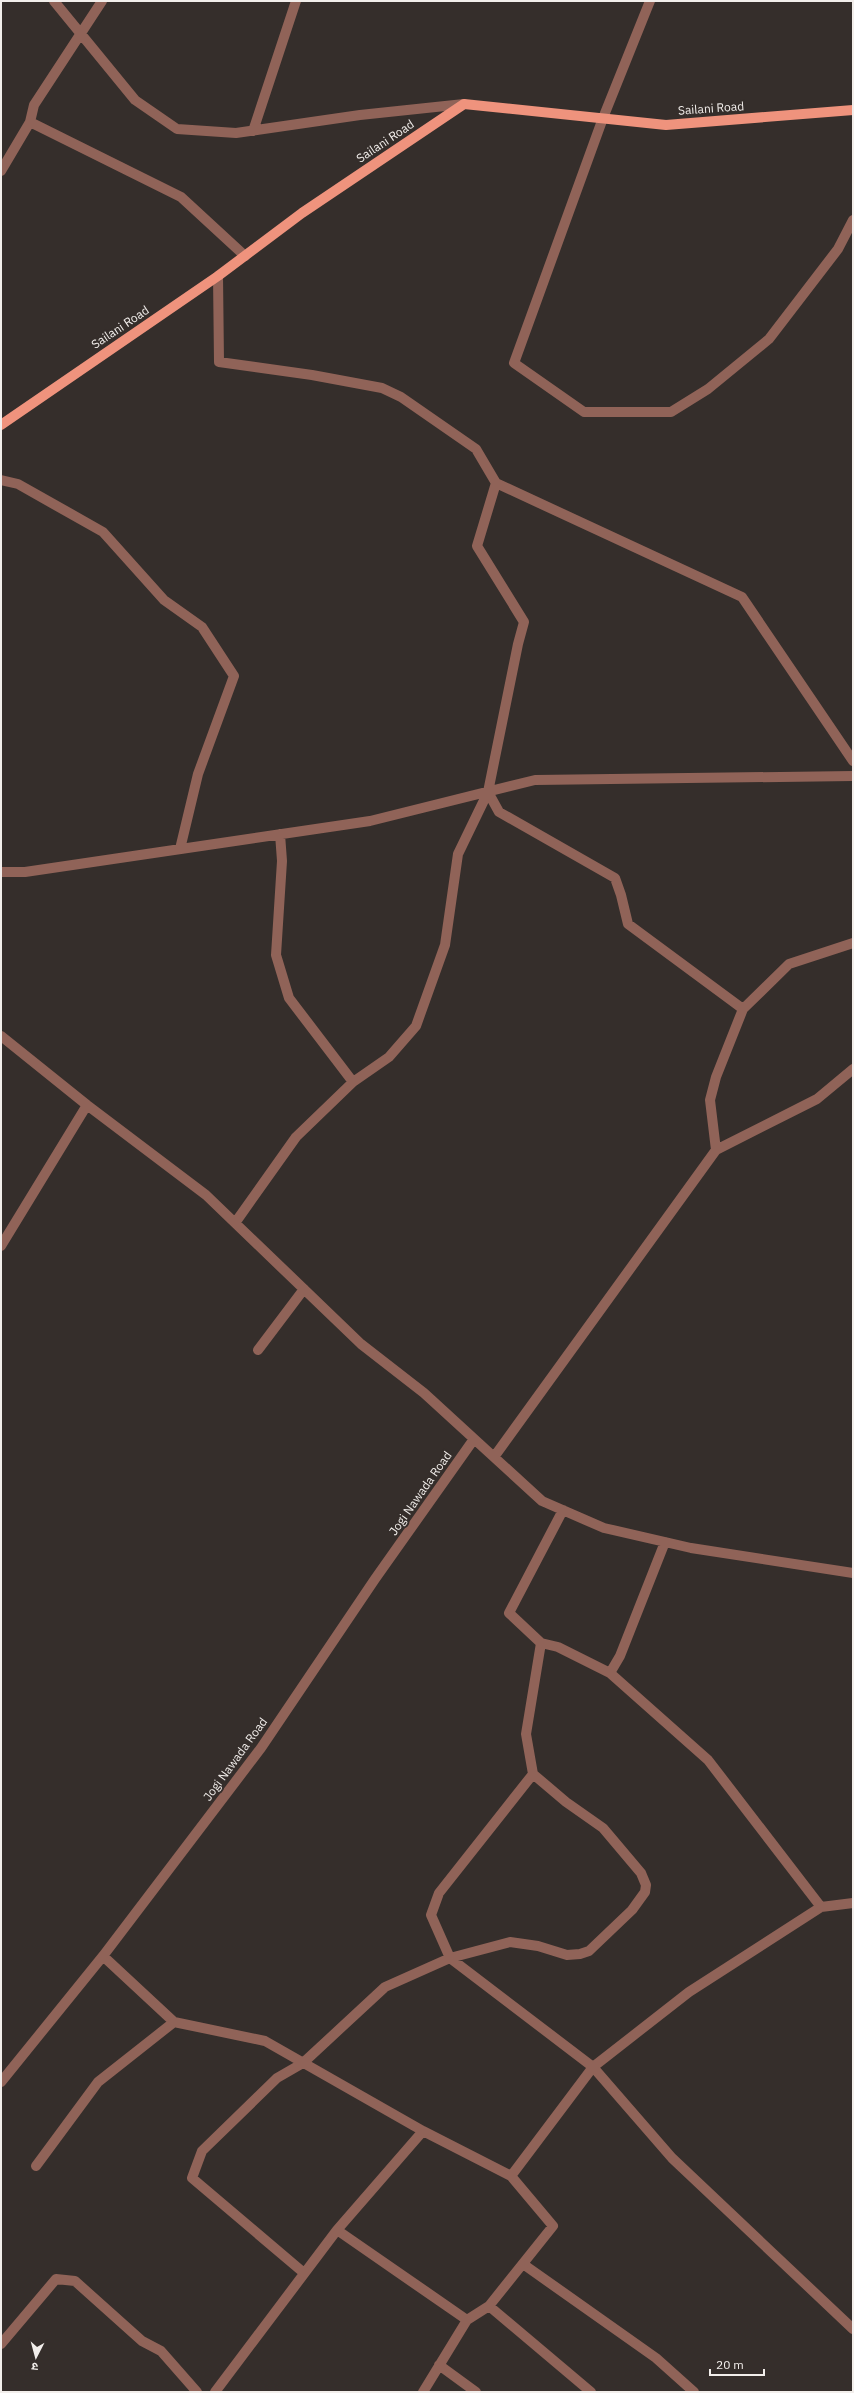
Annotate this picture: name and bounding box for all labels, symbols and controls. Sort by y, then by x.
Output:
street label: Sailani Road [677,98,745,118]
street label: Sailani Road [353,116,417,166]
street label: Sailani Road [88,302,152,352]
street label: Jogi Nawada Road [385,1448,455,1538]
street label: Jogi Nawada Road [200,1714,270,1804]
north arrow [16,2337,56,2377]
scale bar [710,2351,764,2377]
text: 20 m [716,2357,744,2372]
text: उ [30,2360,39,2374]

